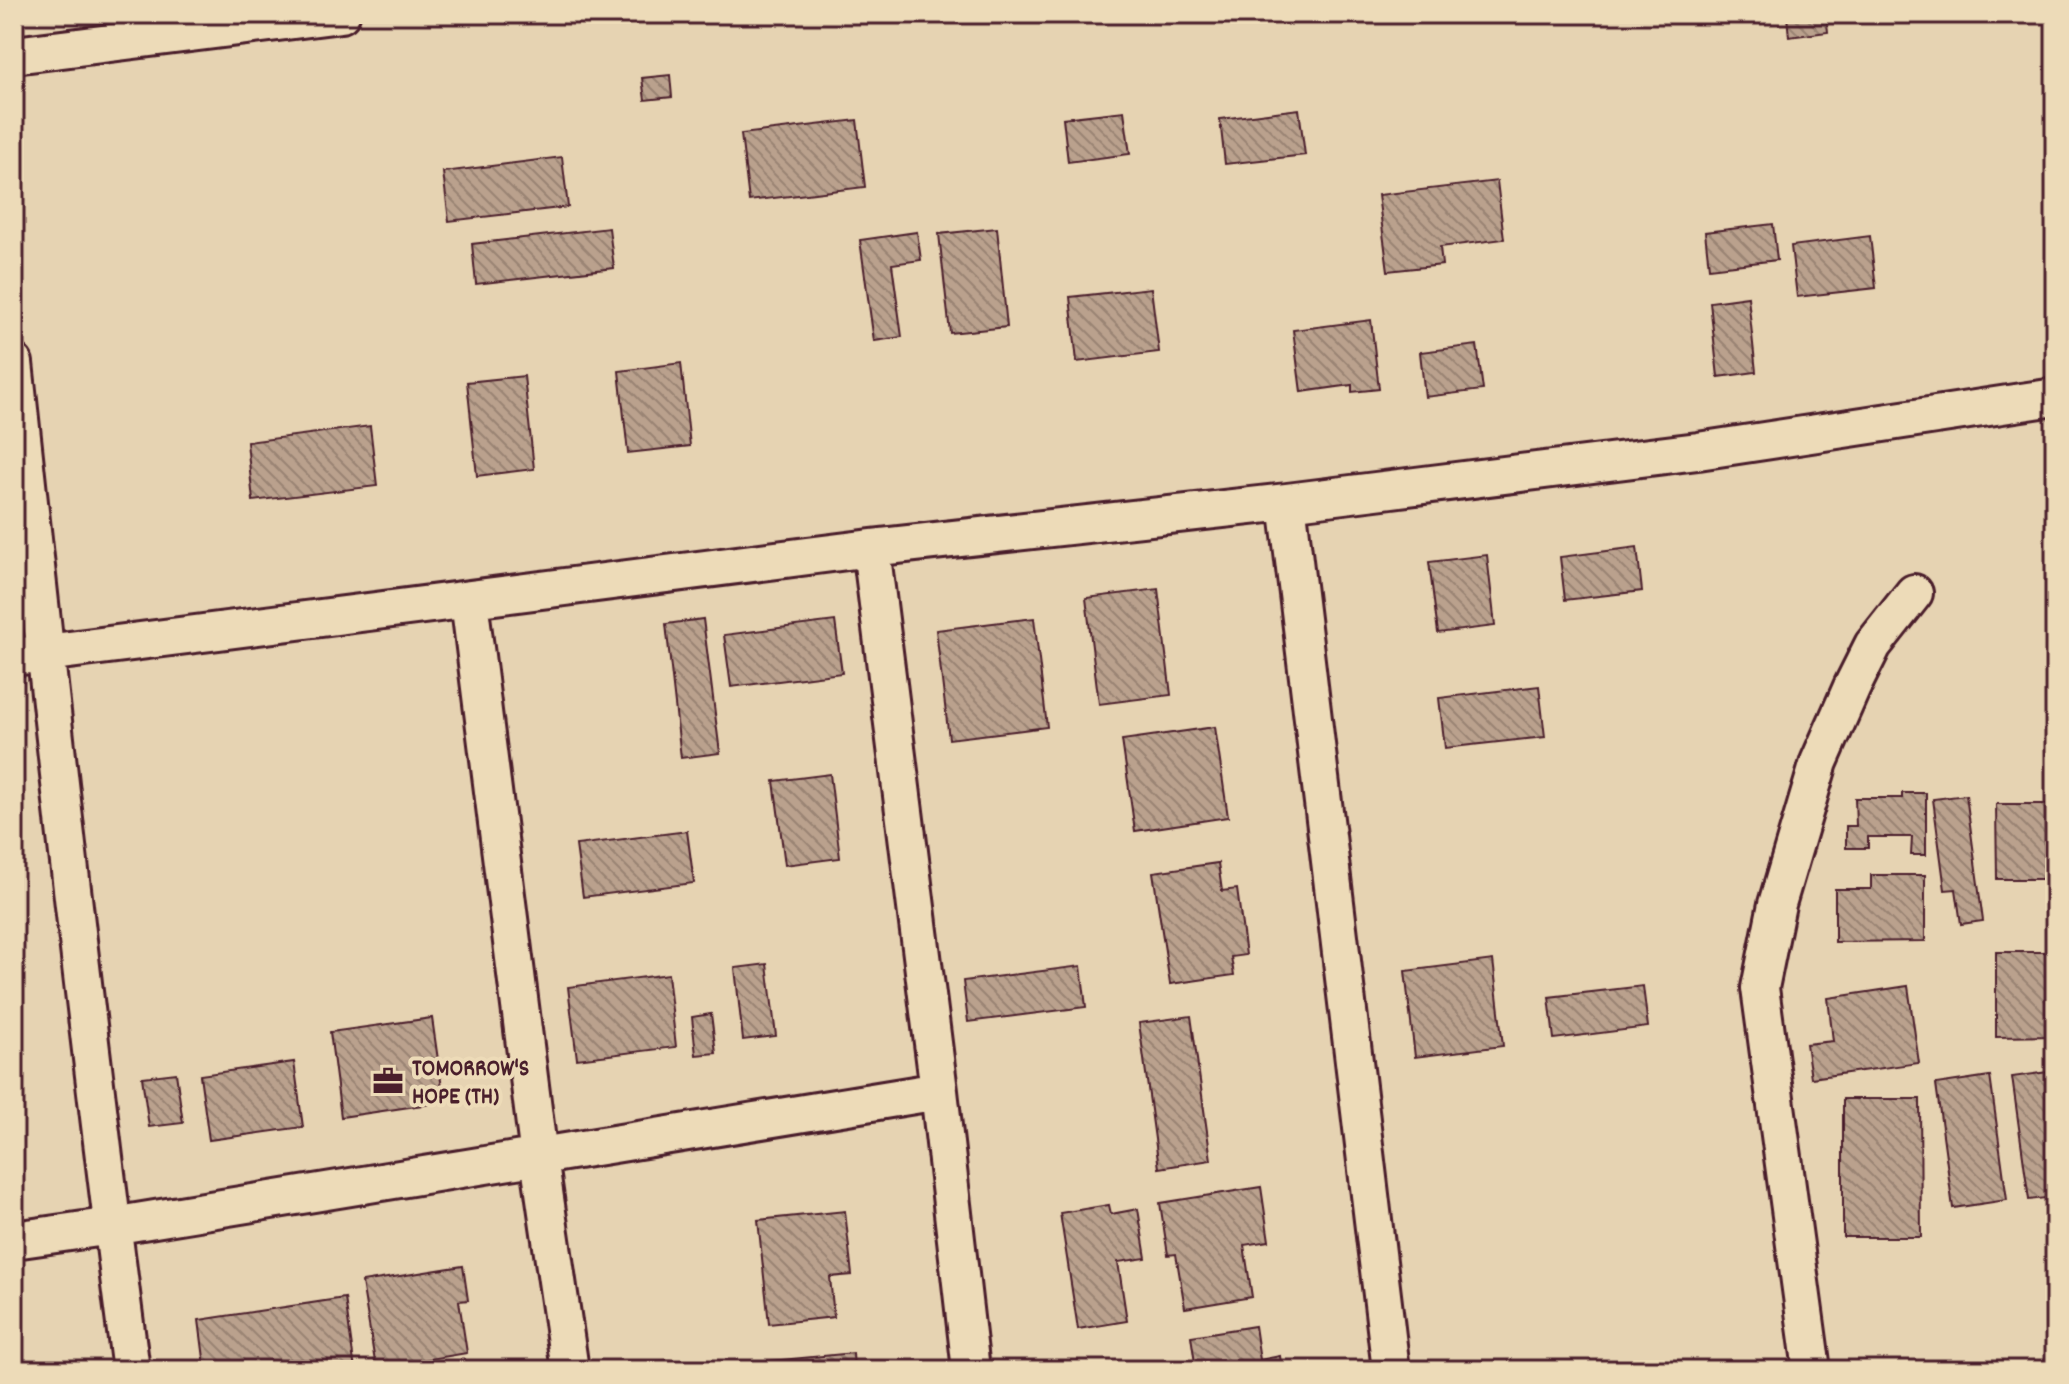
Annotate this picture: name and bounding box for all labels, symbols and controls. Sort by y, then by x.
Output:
place label: TOMORROW'S HOPE (TH) [412,1053,529,1115]
office icon: TOMORROW'S HOPE (TH) [371,1064,405,1098]

